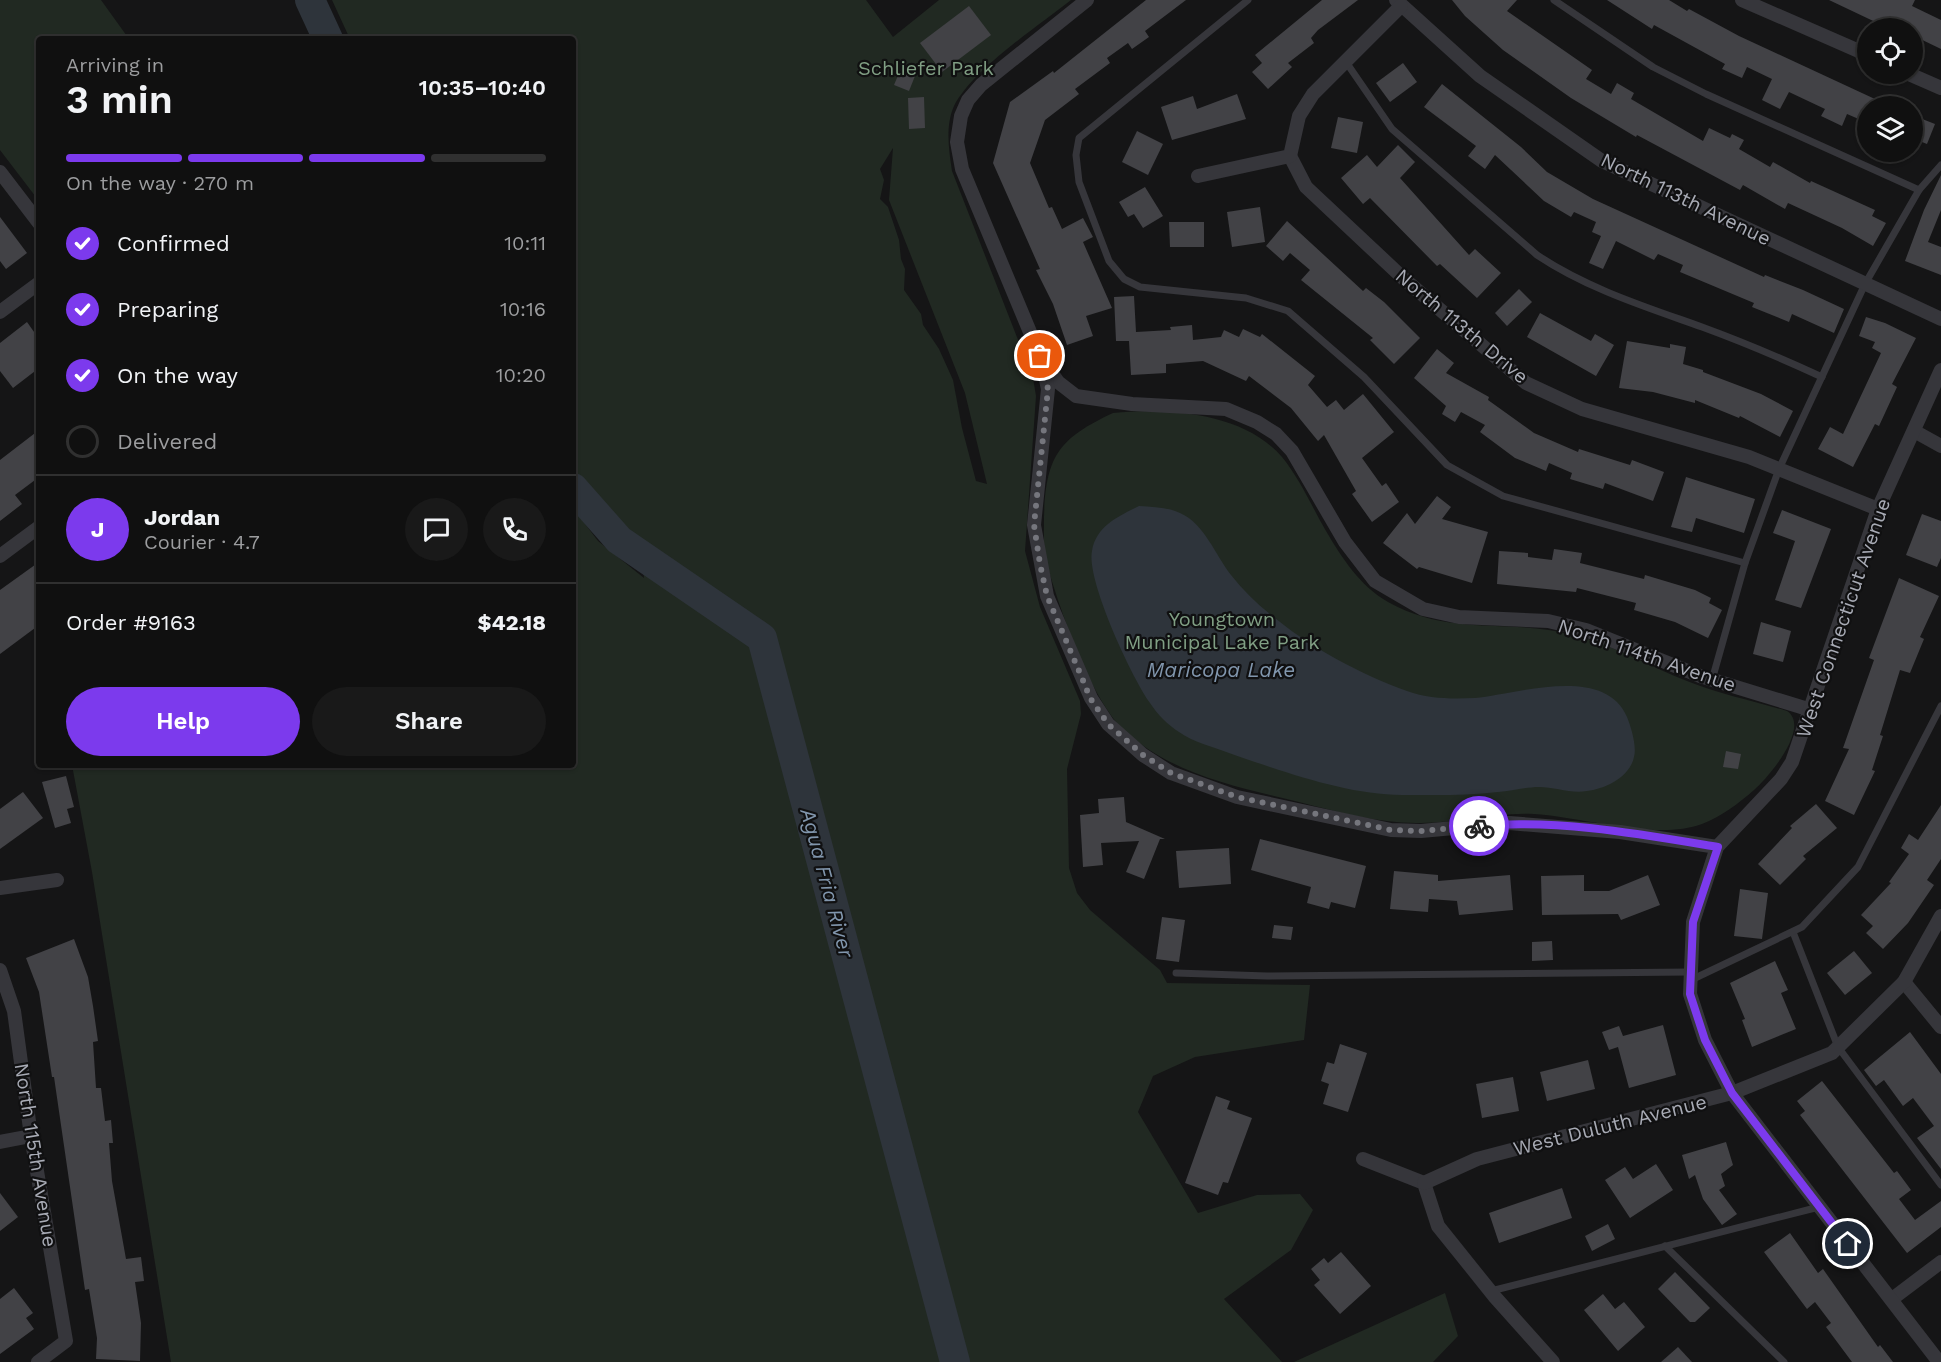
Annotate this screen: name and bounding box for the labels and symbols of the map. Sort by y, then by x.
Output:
park label: Schliefer Park [858,56,994,80]
street label: North 113th Avenue [1597,147,1775,251]
street label: North 113th Drive [1391,264,1533,388]
pin [1014,330,1065,381]
street label: West Connecticut Avenue [1791,495,1895,741]
park label: Youngtown Municipal Lake Park [1124,607,1320,654]
street label: North 114th Avenue [1555,613,1739,697]
water label: Maricopa Lake [1147,657,1295,682]
courier [1449,796,1509,856]
water label: Agua Fria River [795,805,860,961]
street label: North 115th Avenue [10,1061,62,1249]
street label: West Duluth Avenue [1511,1089,1709,1161]
pin [1822,1218,1873,1269]

